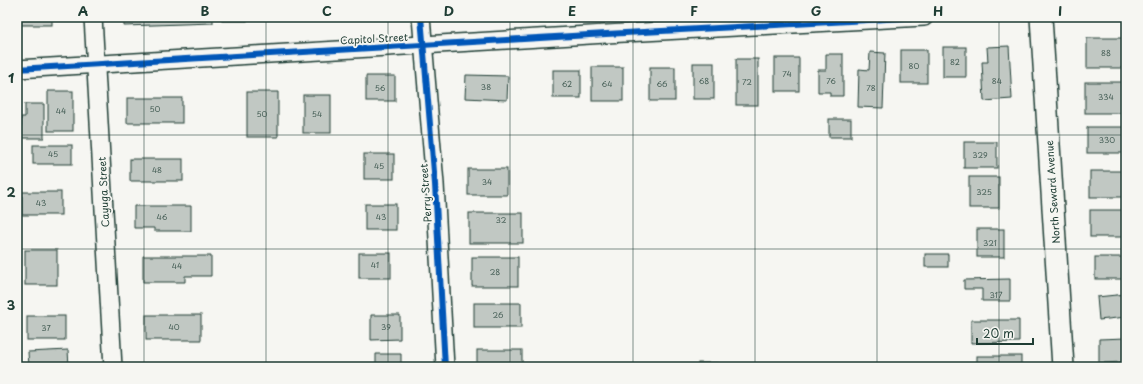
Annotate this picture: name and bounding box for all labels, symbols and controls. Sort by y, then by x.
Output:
text: A [78,1,88,20]
text: B [201,1,210,20]
text: C [322,1,332,20]
text: D [444,1,454,20]
text: E [568,1,576,20]
text: F [690,1,698,20]
text: G [811,1,821,20]
text: H [933,1,943,20]
text: I [1058,1,1062,20]
street label: Capitol Street [340,29,408,47]
house number: 88 [1101,47,1111,59]
house number: 82 [950,56,960,68]
house number: 80 [909,60,920,72]
text: 1 [8,68,14,87]
house number: 74 [782,68,792,80]
house number: 68 [699,75,709,87]
house number: 76 [826,75,836,87]
house number: 84 [992,75,1002,87]
house number: 72 [742,76,752,88]
house number: 62 [562,78,572,90]
house number: 64 [602,78,612,90]
house number: 66 [656,78,668,90]
house number: 38 [481,81,491,93]
house number: 56 [375,82,386,94]
house number: 78 [866,82,876,94]
house number: 334 [1098,91,1114,103]
house number: 50 [150,103,161,115]
house number: 44 [56,105,66,117]
house number: 50 [257,108,268,120]
house number: 54 [312,108,322,120]
house number: 330 [1099,134,1115,146]
street label: North Seward Avenue [1041,139,1063,244]
house number: 45 [48,148,58,160]
house number: 329 [972,149,988,161]
street label: Cayuga Street [94,156,112,228]
house number: 45 [374,160,384,172]
street label: Perry Street [415,163,435,223]
house number: 48 [152,164,162,176]
house number: 34 [482,176,492,188]
text: 2 [6,182,16,201]
house number: 325 [976,186,992,198]
house number: 43 [36,197,46,209]
house number: 46 [157,211,168,223]
house number: 43 [376,211,386,223]
house number: 32 [496,214,507,226]
house number: 321 [983,237,997,249]
house number: 41 [371,259,379,271]
house number: 44 [172,260,182,272]
house number: 28 [490,266,500,278]
house number: 317 [990,289,1003,301]
text: 3 [7,295,16,314]
house number: 26 [493,309,504,321]
scale bar [977,320,1033,346]
house number: 40 [168,321,180,333]
house number: 39 [381,321,391,333]
house number: 37 [41,322,51,334]
text: 20 m [983,324,1014,342]

